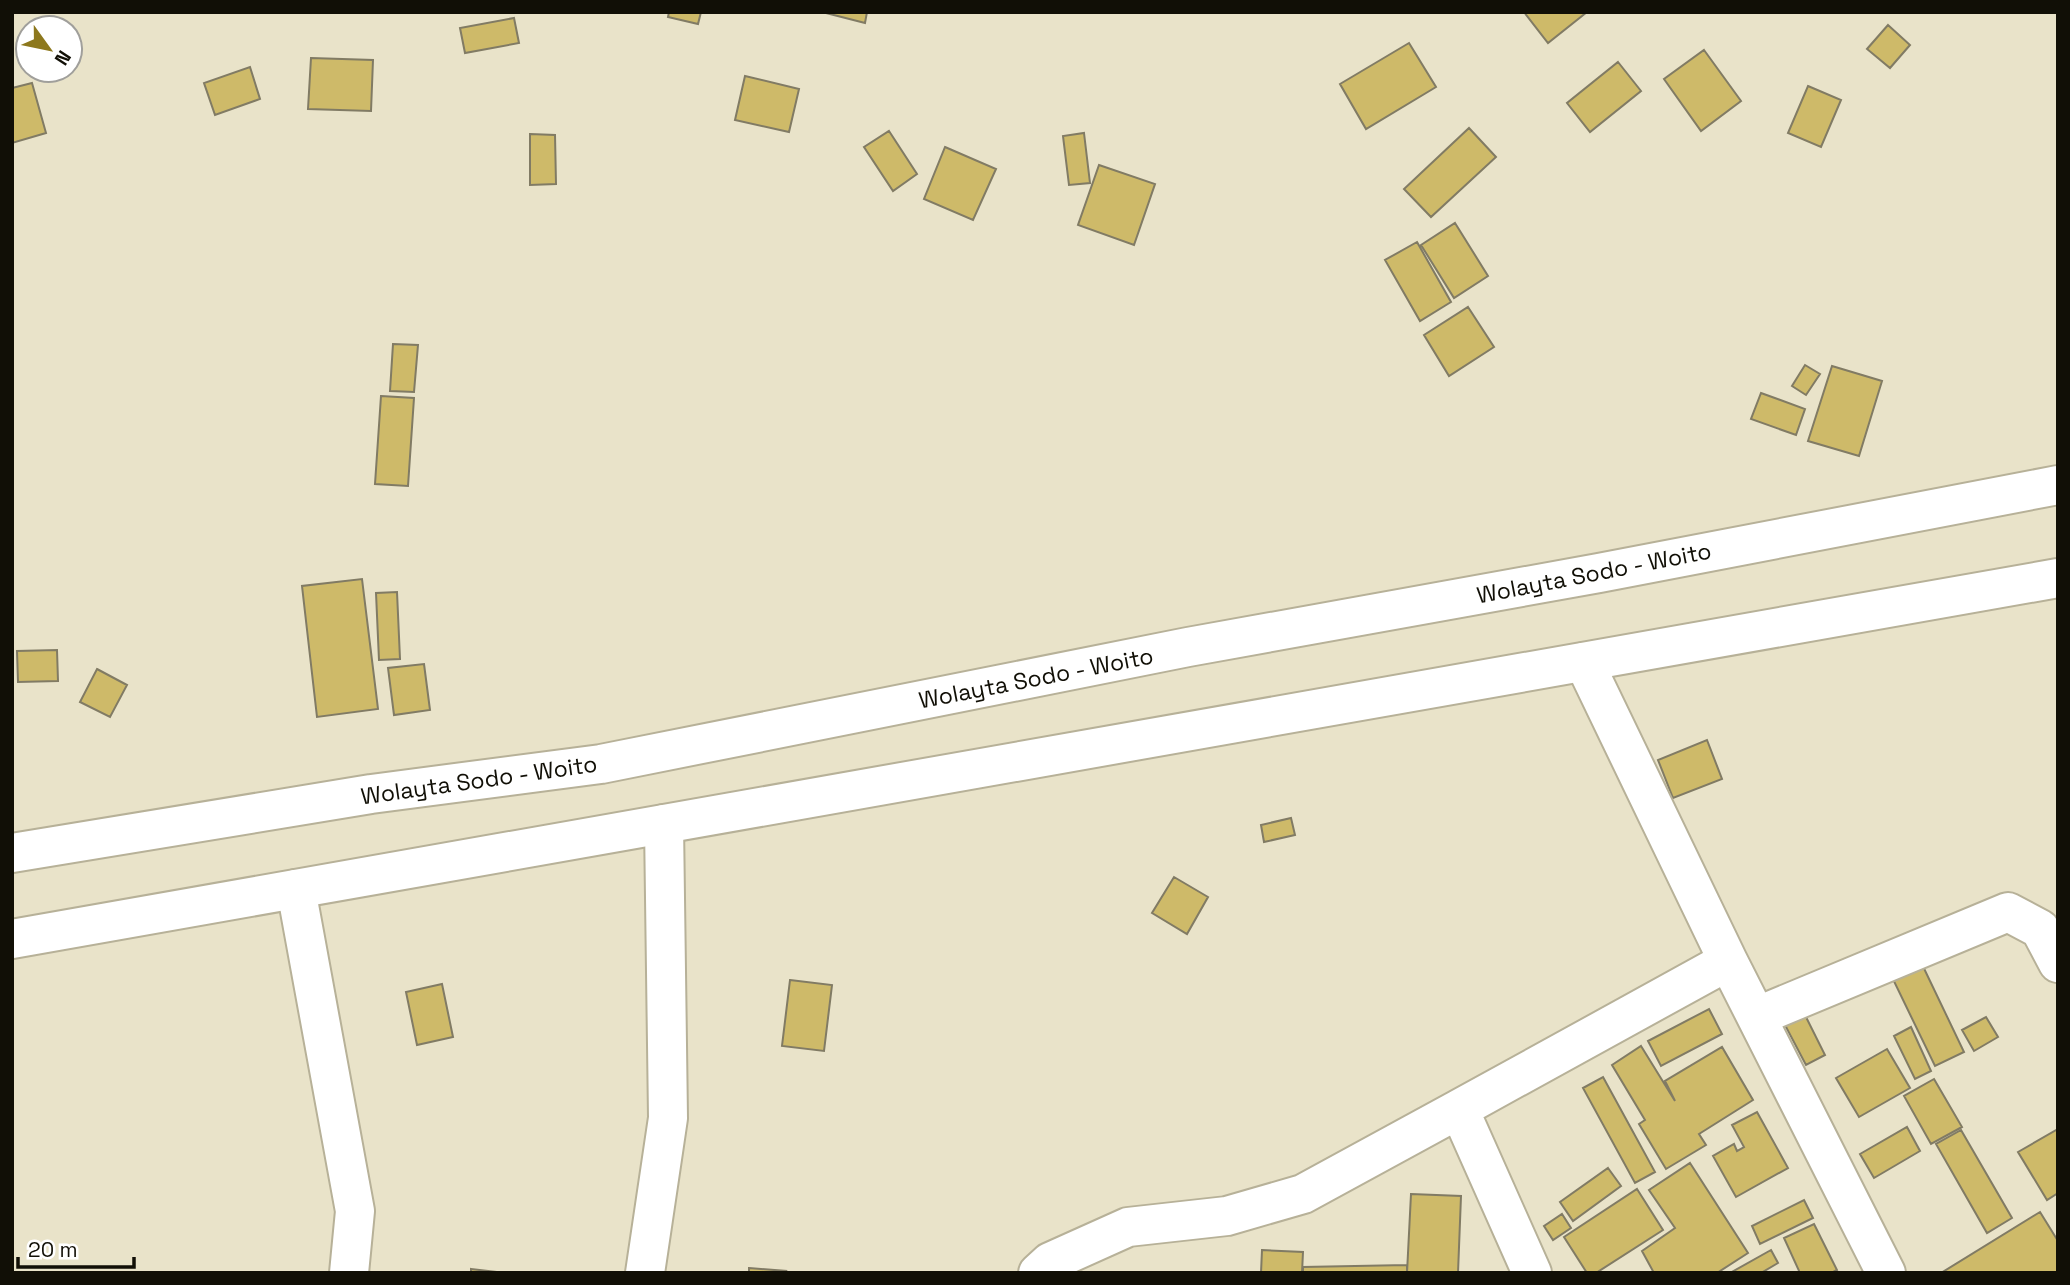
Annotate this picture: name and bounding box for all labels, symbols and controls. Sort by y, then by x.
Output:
north arrow [14,14,84,84]
text: N [49,46,77,70]
street label: Wolayta Sodo - Woito [1474,536,1714,610]
street label: Wolayta Sodo - Woito [916,641,1156,715]
street label: Wolayta Sodo - Woito [359,749,599,811]
scale bar [18,1226,133,1270]
text: 20 m [28,1236,78,1263]

